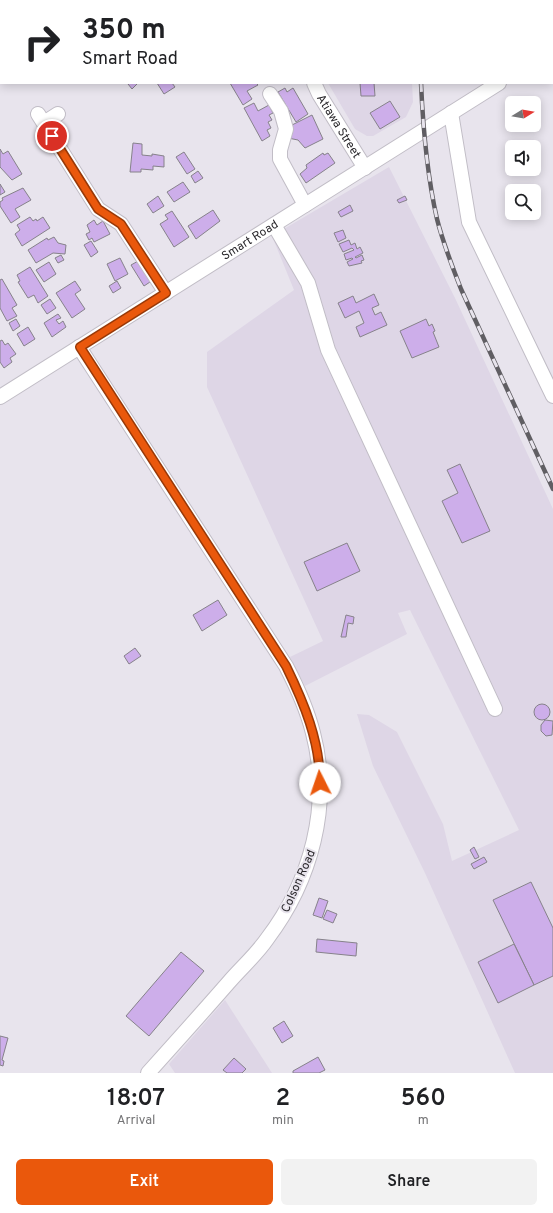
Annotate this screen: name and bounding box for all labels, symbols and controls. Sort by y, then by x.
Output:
text: 350 m [82,13,166,49]
icon: right [16,16,68,68]
text: Smart Road [82,48,178,71]
street label: Atiawa Street [312,92,364,162]
north arrow [505,96,541,132]
map controls [505,96,541,220]
pin [35,119,69,153]
icon: arrive [41,125,63,147]
button: sound [505,140,541,176]
button: search [505,184,541,220]
street label: Smart Road [219,217,282,265]
position arrow [299,762,341,804]
street label: Colson Road [278,847,320,915]
text: 18:07 [107,1084,165,1114]
text: 2 [276,1084,290,1114]
text: 560 [401,1084,446,1114]
text: Arrival [117,1113,155,1129]
text: min [272,1113,294,1129]
text: m [418,1113,429,1129]
button: Exit [16,1159,273,1205]
button: Share [281,1159,537,1205]

